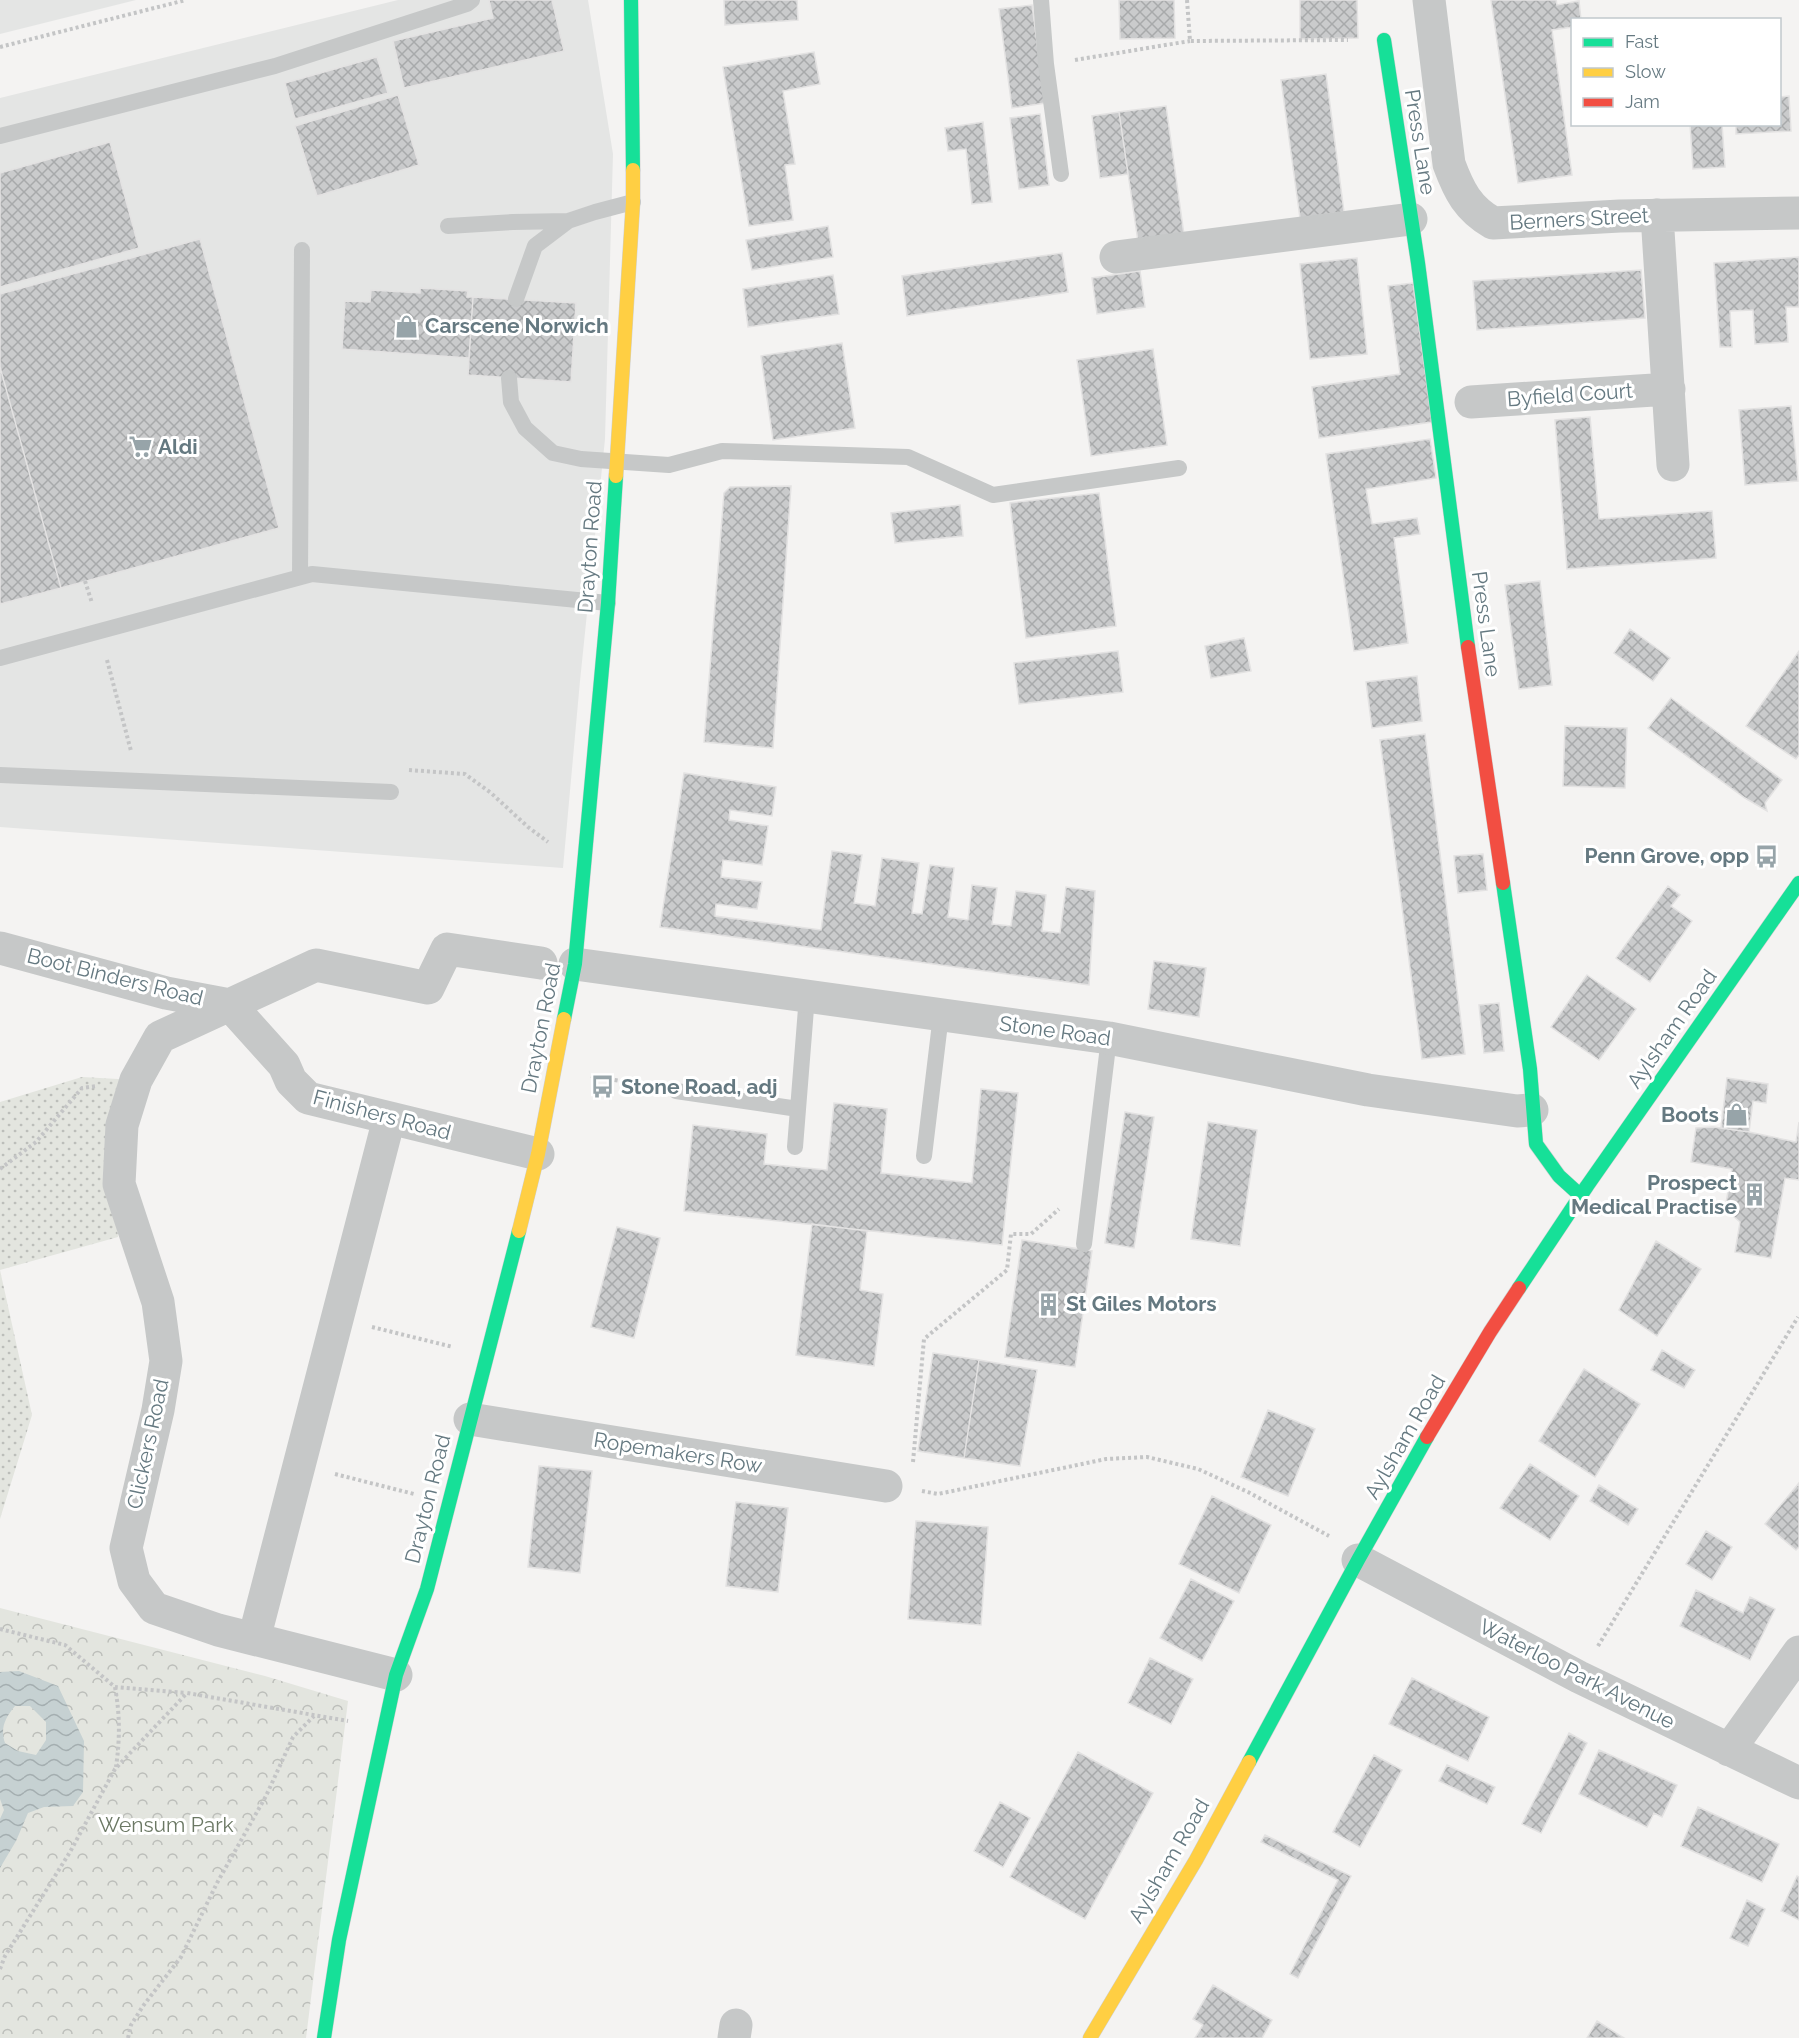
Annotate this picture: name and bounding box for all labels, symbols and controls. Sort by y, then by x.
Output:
legend [1571,18,1781,126]
text: Fast [1625,31,1659,52]
text: Slow [1625,61,1666,82]
street label: Press Lane [1400,87,1441,196]
text: Jam [1625,91,1660,112]
street label: Berners Street [1509,202,1649,235]
shop icon: Carscene Norwich [394,313,420,339]
place label: Carscene Norwich [425,313,609,338]
street label: Byfield Court [1506,378,1634,411]
supermarket icon: Aldi [127,434,153,460]
place label: Aldi [158,434,198,459]
street label: Drayton Road [572,480,607,614]
street label: Press Lane [1467,570,1506,678]
place label: Penn Grove, opp [1585,843,1749,868]
bus stop icon: Penn Grove, opp [1754,843,1780,869]
street label: Boot Binders Road [24,943,206,1010]
street label: Drayton Road [516,961,565,1095]
street label: Aylsham Road [1621,964,1722,1093]
street label: Stone Road [998,1010,1112,1051]
bus stop icon: Stone Road, adj [590,1074,616,1100]
place label: Stone Road, adj [621,1074,777,1099]
street label: Finishers Road [310,1084,454,1145]
place label: Boots [1661,1102,1719,1127]
shop icon: Boots [1724,1102,1750,1128]
place label: Prospect Medical Practise [1571,1170,1737,1219]
building icon: Prospect Medical Practise [1742,1182,1768,1208]
building icon: St Giles Motors [1035,1291,1061,1317]
place label: St Giles Motors [1066,1291,1217,1316]
street label: Aylsham Road [1359,1370,1450,1503]
street label: Clickers Road [122,1377,173,1511]
street label: Ropemakers Row [592,1427,764,1478]
street label: Drayton Road [399,1432,456,1566]
street label: Waterloo Park Avenue [1475,1613,1679,1734]
street label: Aylsham Road [1123,1794,1214,1927]
park label: Wensum Park [98,1812,234,1837]

